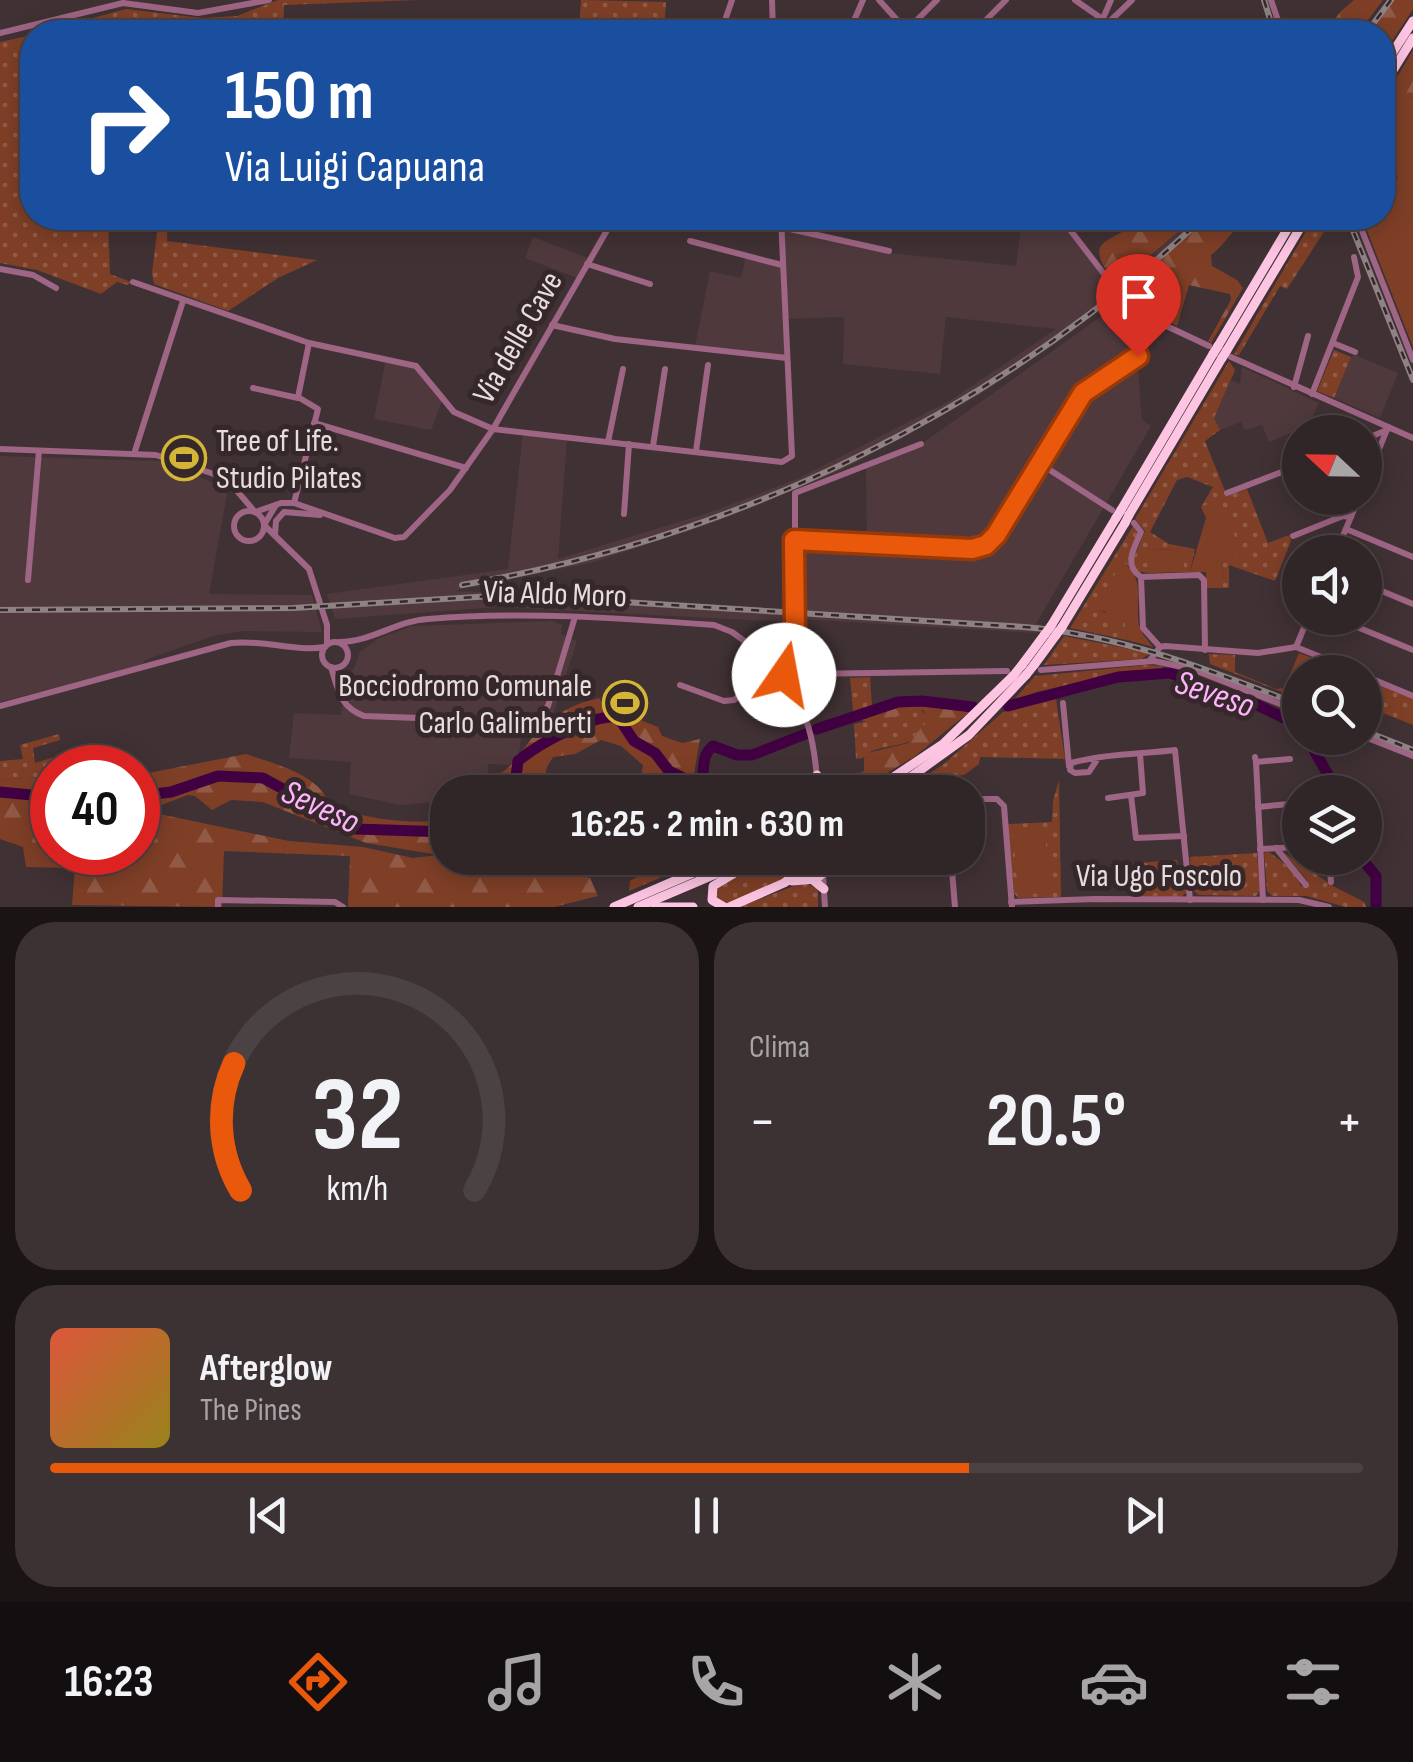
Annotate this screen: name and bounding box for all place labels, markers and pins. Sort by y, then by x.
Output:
pin [1096,254,1181,357]
place label: Tree of Life. Studio Pilates [216,422,362,498]
sports icon: Tree of Life. Studio Pilates [161,435,207,481]
place label: Bocciodromo Comunale Carlo Galimberti [338,667,592,743]
sports icon: Bocciodromo Comunale Carlo Galimberti [602,680,648,726]

